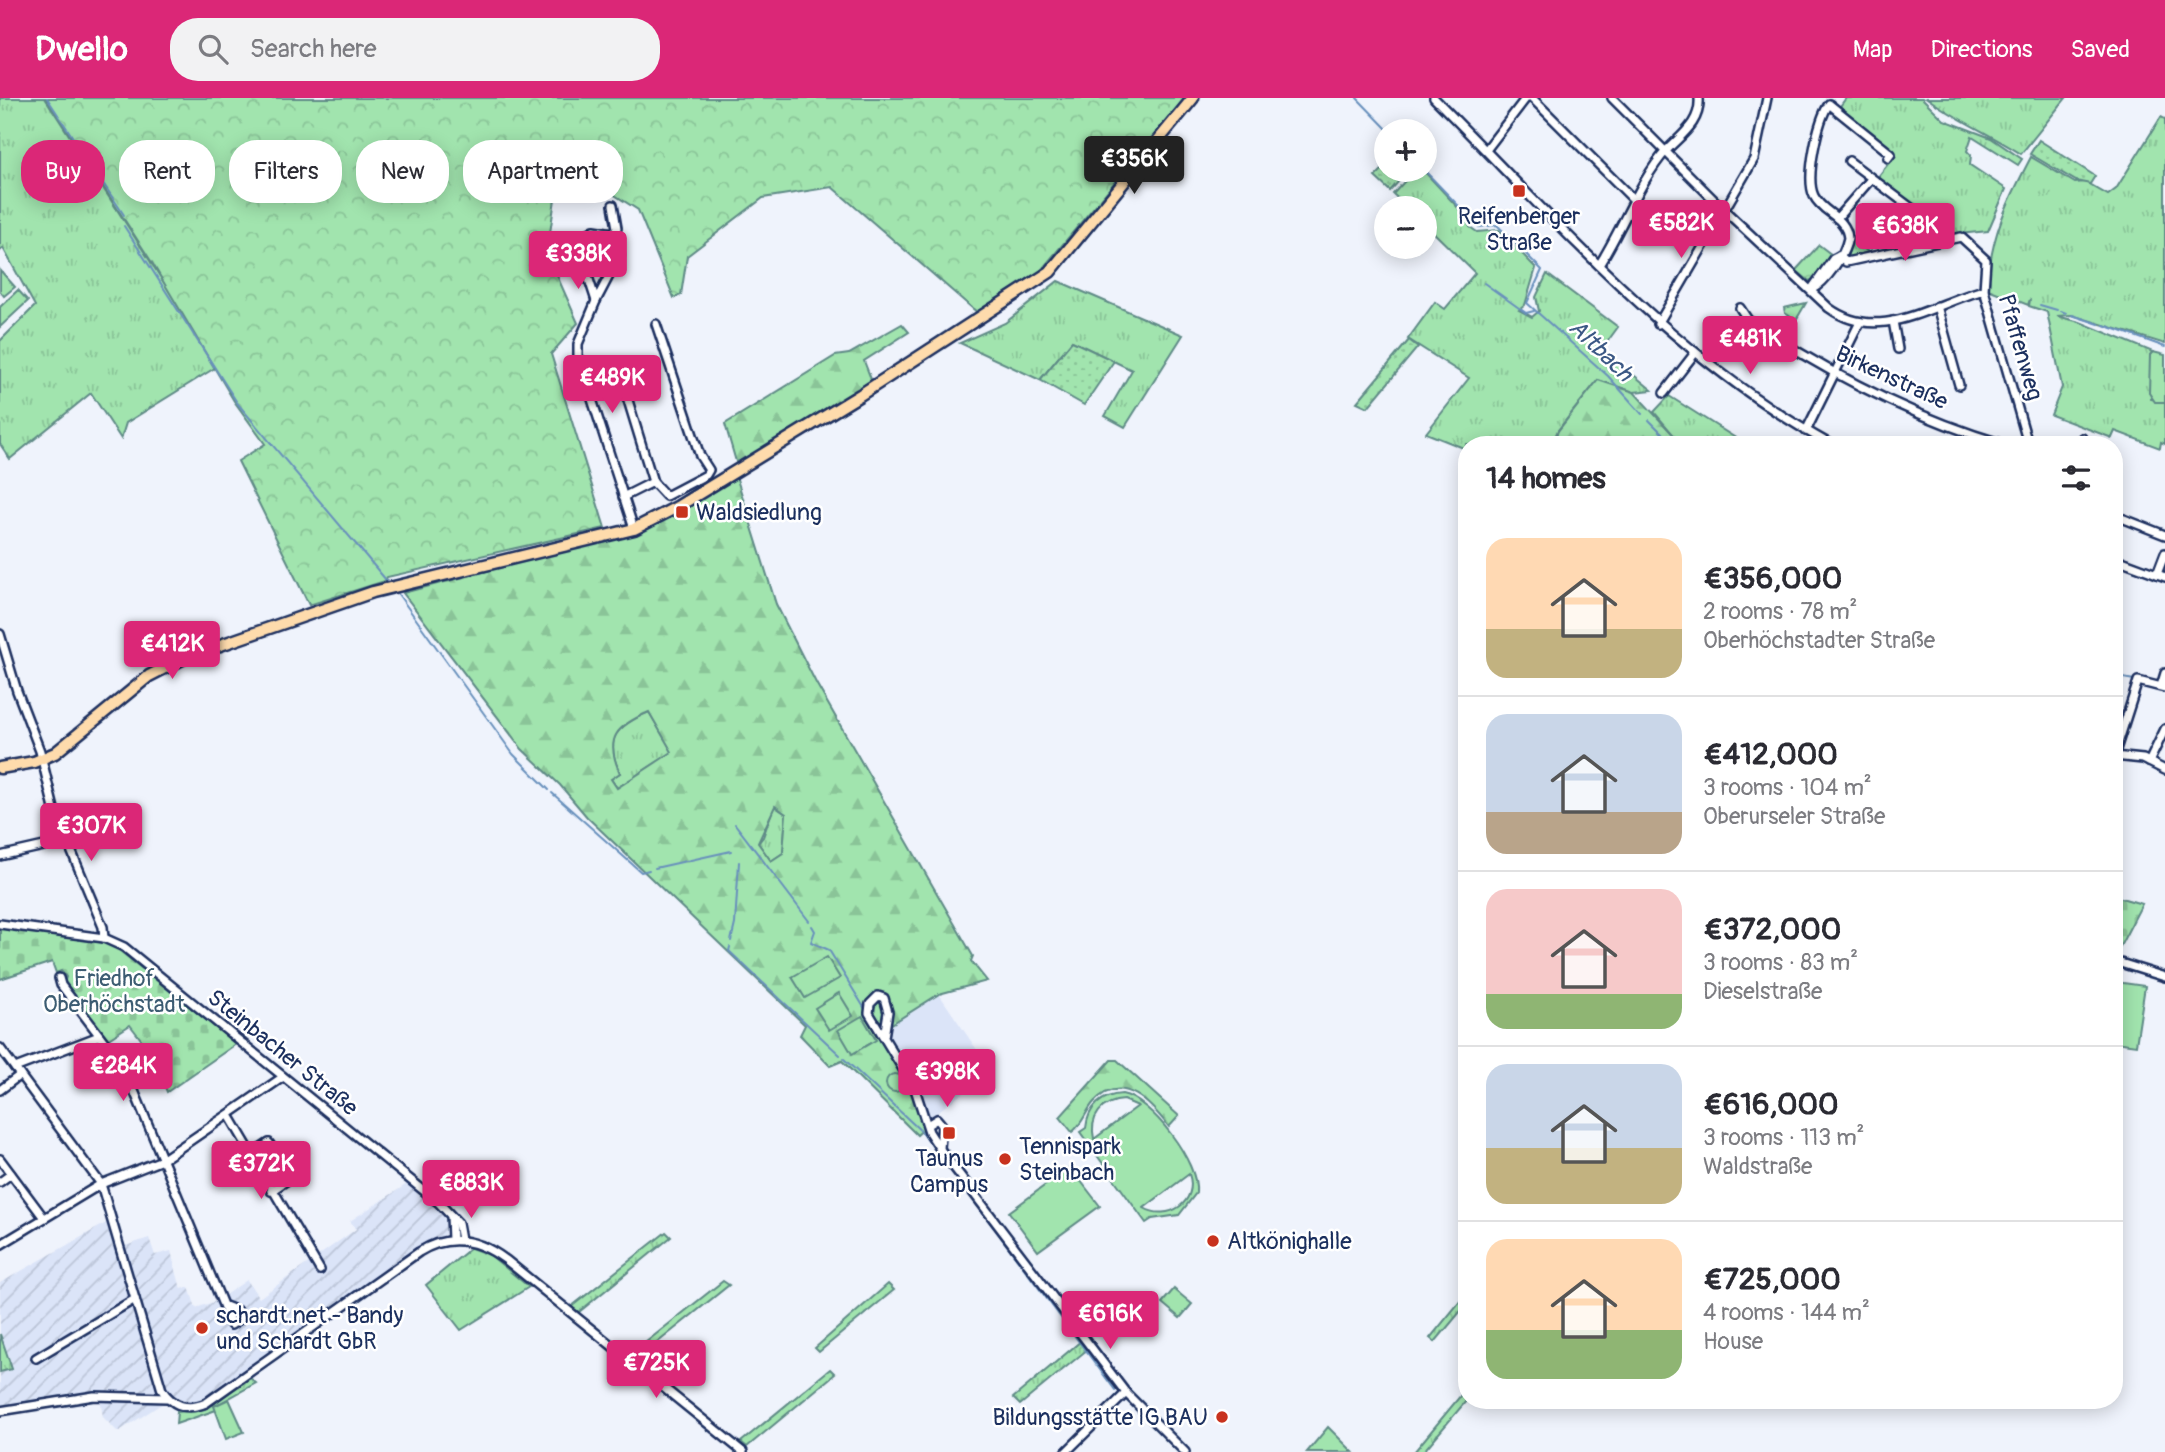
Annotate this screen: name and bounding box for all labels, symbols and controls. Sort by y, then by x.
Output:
search box [170,18,660,81]
text: Dwello [35,29,128,70]
icon: search [194,30,232,68]
text: Search here [250,33,377,65]
text: Map [1853,35,1893,64]
text: Directions [1931,35,2032,64]
text: Saved [2070,35,2130,64]
map controls [1374,119,1437,259]
button: + [1374,119,1437,182]
pin: €356K [1085,136,1183,196]
chip: Buy [21,140,105,203]
chip: Rent [119,140,215,203]
chip: Filters [229,140,342,203]
chip: New [356,140,449,203]
chip: Apartment [463,140,623,203]
text: €356K [1100,144,1168,173]
marker: Reifenberger Straße [1511,183,1527,199]
button: − [1374,196,1437,259]
pin: €582K [1632,200,1730,260]
place label: Reifenberger Straße [1458,202,1580,257]
pin: €638K [1856,204,1954,263]
text: €582K [1648,208,1714,237]
text: €638K [1872,211,1938,240]
pin: €338K [529,232,627,291]
text: €338K [545,239,611,268]
street label: Pfaffenweg [1992,291,2050,404]
water label: Altbach [1563,313,1640,389]
pin: €481K [1701,316,1799,376]
text: €481K [1719,324,1781,353]
street label: Birkenstraße [1831,339,1953,416]
pin: €489K [563,356,661,415]
text: €489K [579,363,645,392]
icon: filters [2057,459,2095,497]
text: 14 homes [1486,460,1606,497]
place label: Waldsiedlung [696,498,822,527]
marker: Waldsiedlung [674,504,690,520]
text: €356,000 [1703,560,1842,597]
icon: home [1542,566,1626,650]
text: 2 rooms · 78 m² [1703,597,1857,626]
pin: €412K [123,622,221,681]
text: Oberhöchstadter Straße [1703,626,1935,655]
text: €412K [140,629,204,658]
text: €412,000 [1703,736,1838,773]
icon: home [1542,742,1626,826]
text: 3 rooms · 104 m² [1703,773,1872,802]
text: Oberurseler Straße [1703,802,1885,831]
pin: €307K [42,804,140,863]
text: €307K [56,811,126,840]
text: €372,000 [1703,911,1841,948]
icon: home [1542,917,1626,1001]
text: 3 rooms · 83 m² [1703,948,1858,977]
park label: Friedhof Oberhöchstadt [43,964,186,1019]
text: Dieselstraße [1703,977,1822,1006]
street label: Steinbacher Straße [202,983,364,1122]
pin: €284K [74,1044,172,1103]
pin: €398K [898,1049,996,1109]
text: €284K [90,1051,156,1080]
text: €398K [914,1057,980,1086]
text: €616,000 [1703,1086,1839,1123]
icon: home [1542,1092,1626,1176]
text: 3 rooms · 113 m² [1703,1123,1864,1152]
marker: Taunus Campus [941,1125,957,1141]
place label: Tennispark Steinbach [1019,1132,1121,1187]
pin: €372K [212,1142,310,1201]
place label: Taunus Campus [910,1144,988,1199]
text: €372K [228,1149,294,1178]
marker: Tennispark Steinbach [997,1151,1013,1167]
text: Waldstraße [1703,1152,1812,1181]
pin: €883K [422,1160,520,1220]
text: €883K [438,1168,504,1197]
place label: Altkönighalle [1227,1227,1352,1256]
marker: Altkönighalle [1205,1233,1221,1249]
text: €725,000 [1703,1261,1841,1298]
icon: home [1542,1267,1626,1351]
pin: €616K [1061,1292,1159,1351]
text: 4 rooms · 144 m² [1703,1298,1870,1327]
text: €616K [1078,1299,1142,1328]
place label: schardt.net - Bandy und Schardt GbR [216,1301,403,1356]
marker: schardt.net - Bandy und Schardt GbR [194,1320,210,1336]
text: House [1703,1327,1763,1356]
pin: €725K [607,1340,705,1400]
text: €725K [623,1348,689,1377]
place label: Bildungsstätte IG BAU [992,1403,1208,1432]
marker: Bildungsstätte IG BAU [1214,1409,1230,1425]

